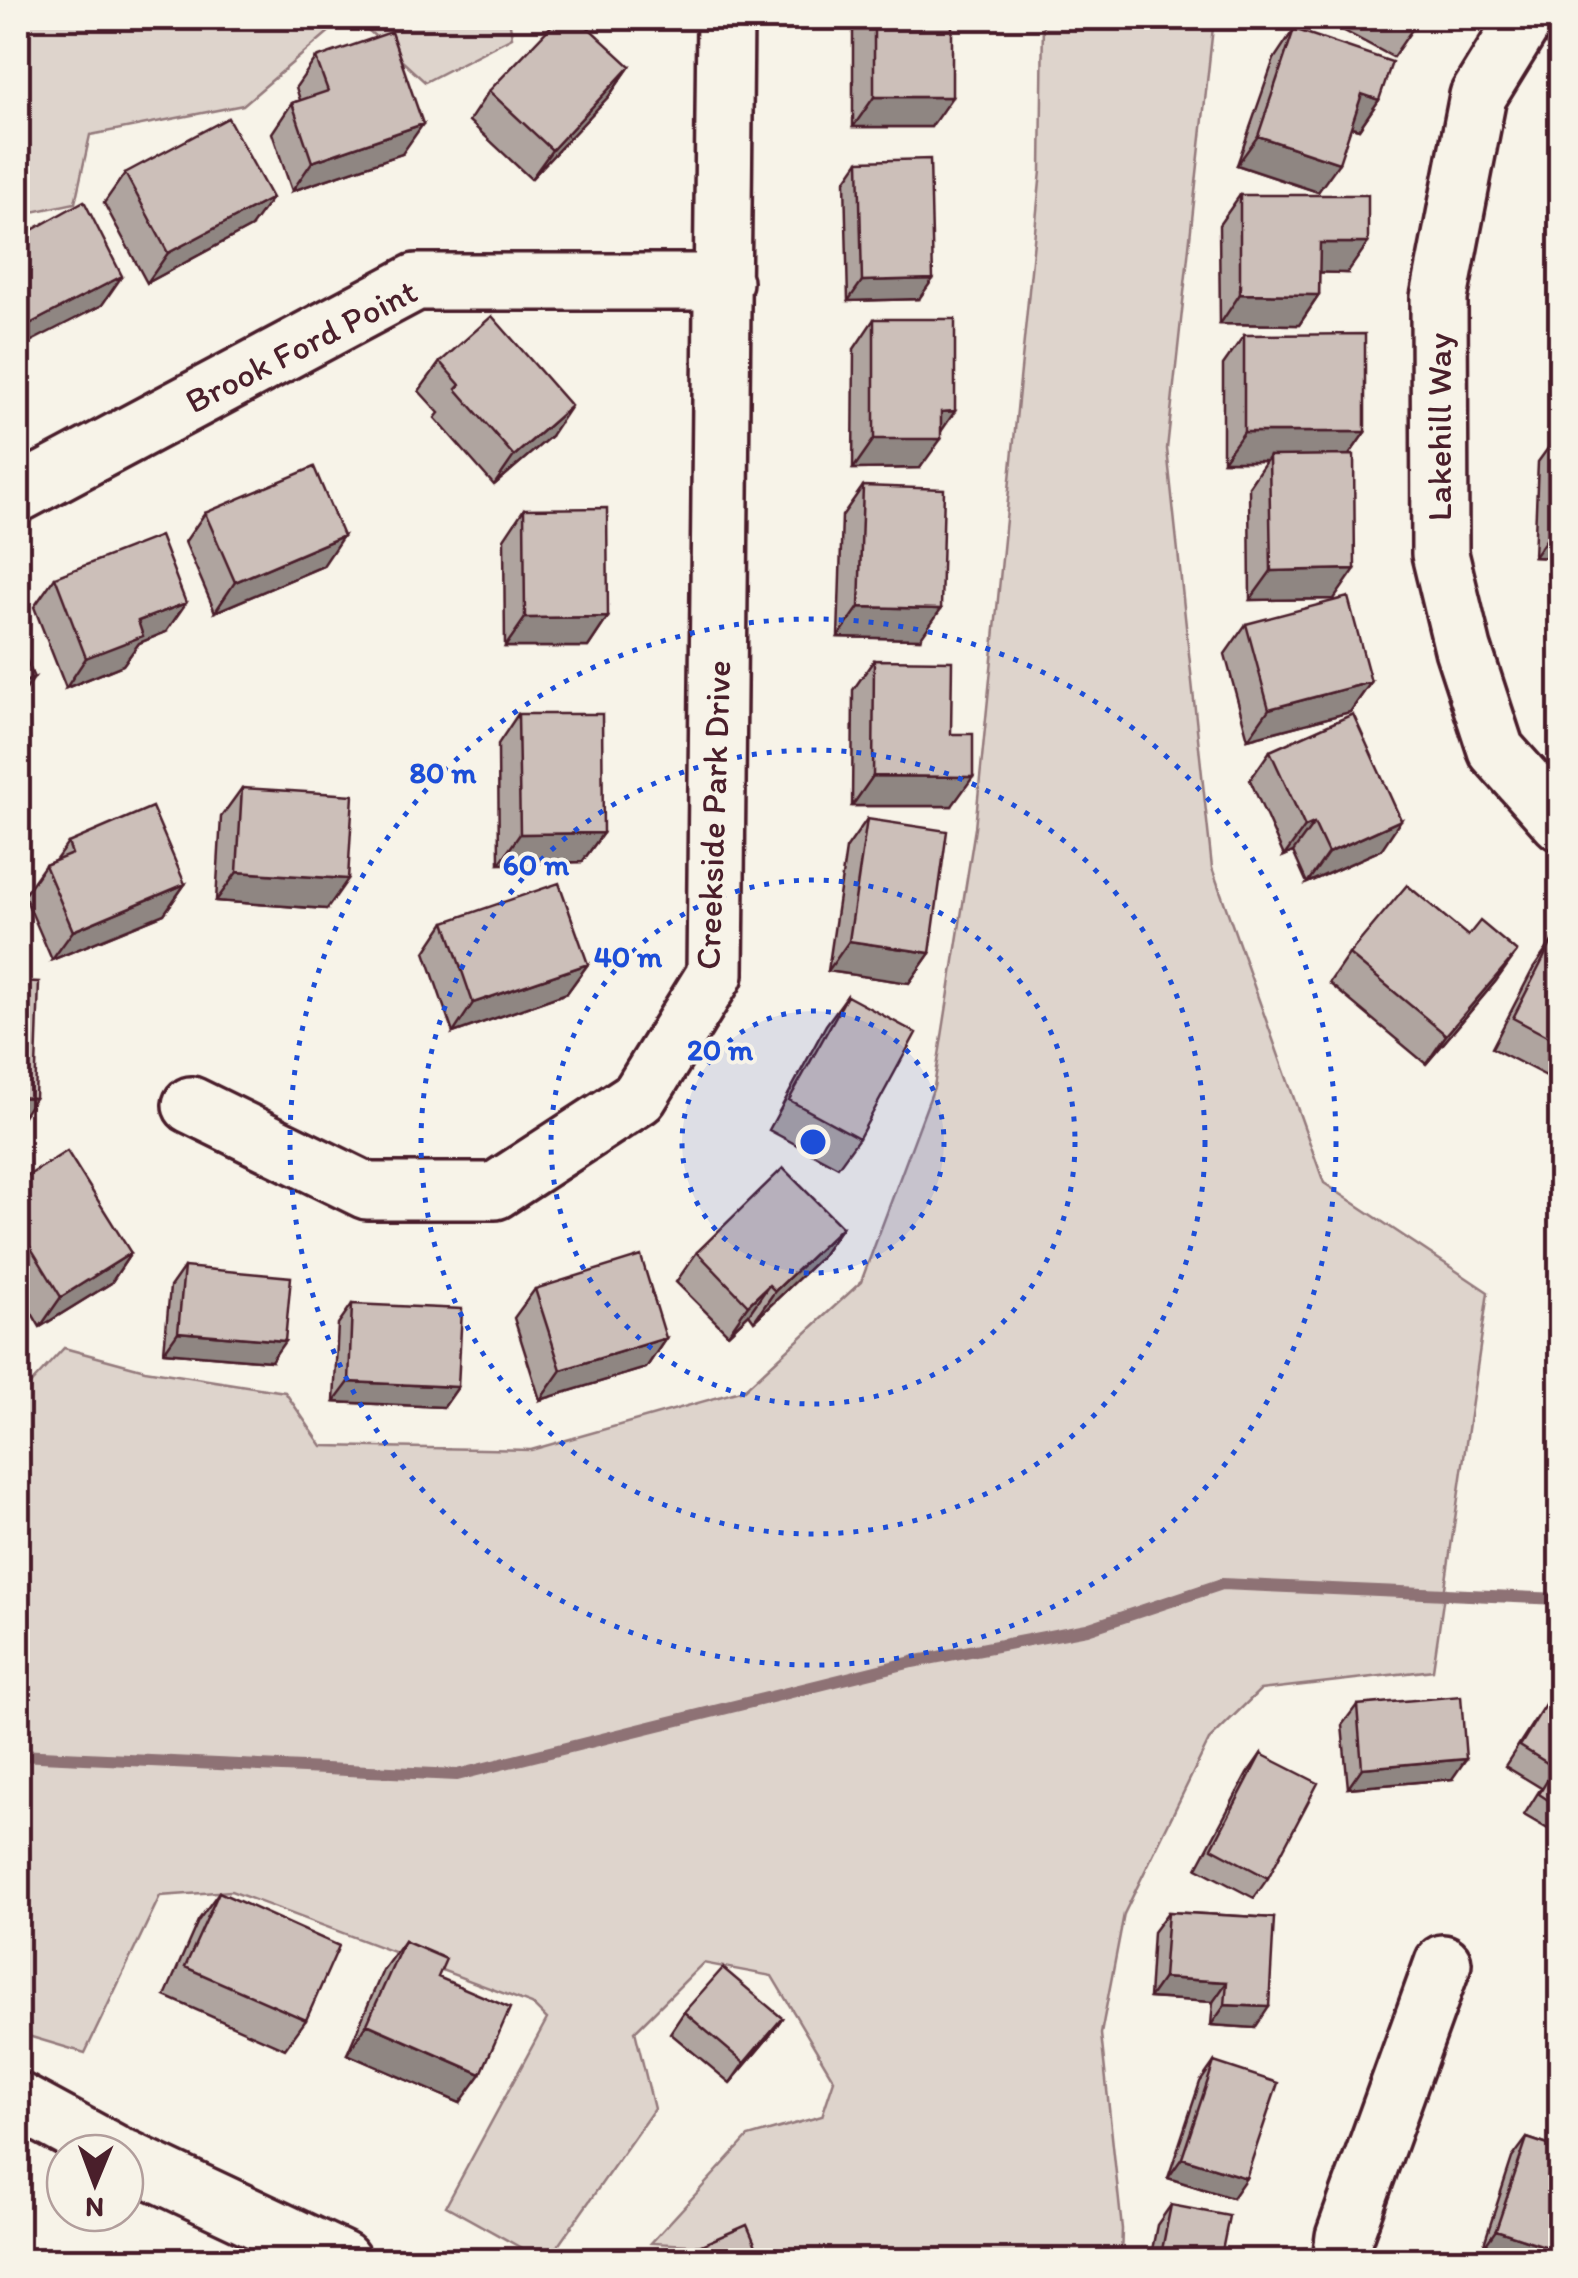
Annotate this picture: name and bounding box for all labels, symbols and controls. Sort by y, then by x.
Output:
street label: Brook Ford Point [178,270,424,422]
street label: Lakehill Way [1418,333,1460,521]
street label: Creekside Park Drive [687,659,739,971]
text: 80 m [410,754,477,791]
text: 60 m [503,846,570,883]
text: 40 m [594,938,663,975]
text: 20 m [687,1031,754,1068]
centre of rings [795,1124,831,1160]
north arrow [45,2133,145,2233]
text: N [85,2191,104,2225]

